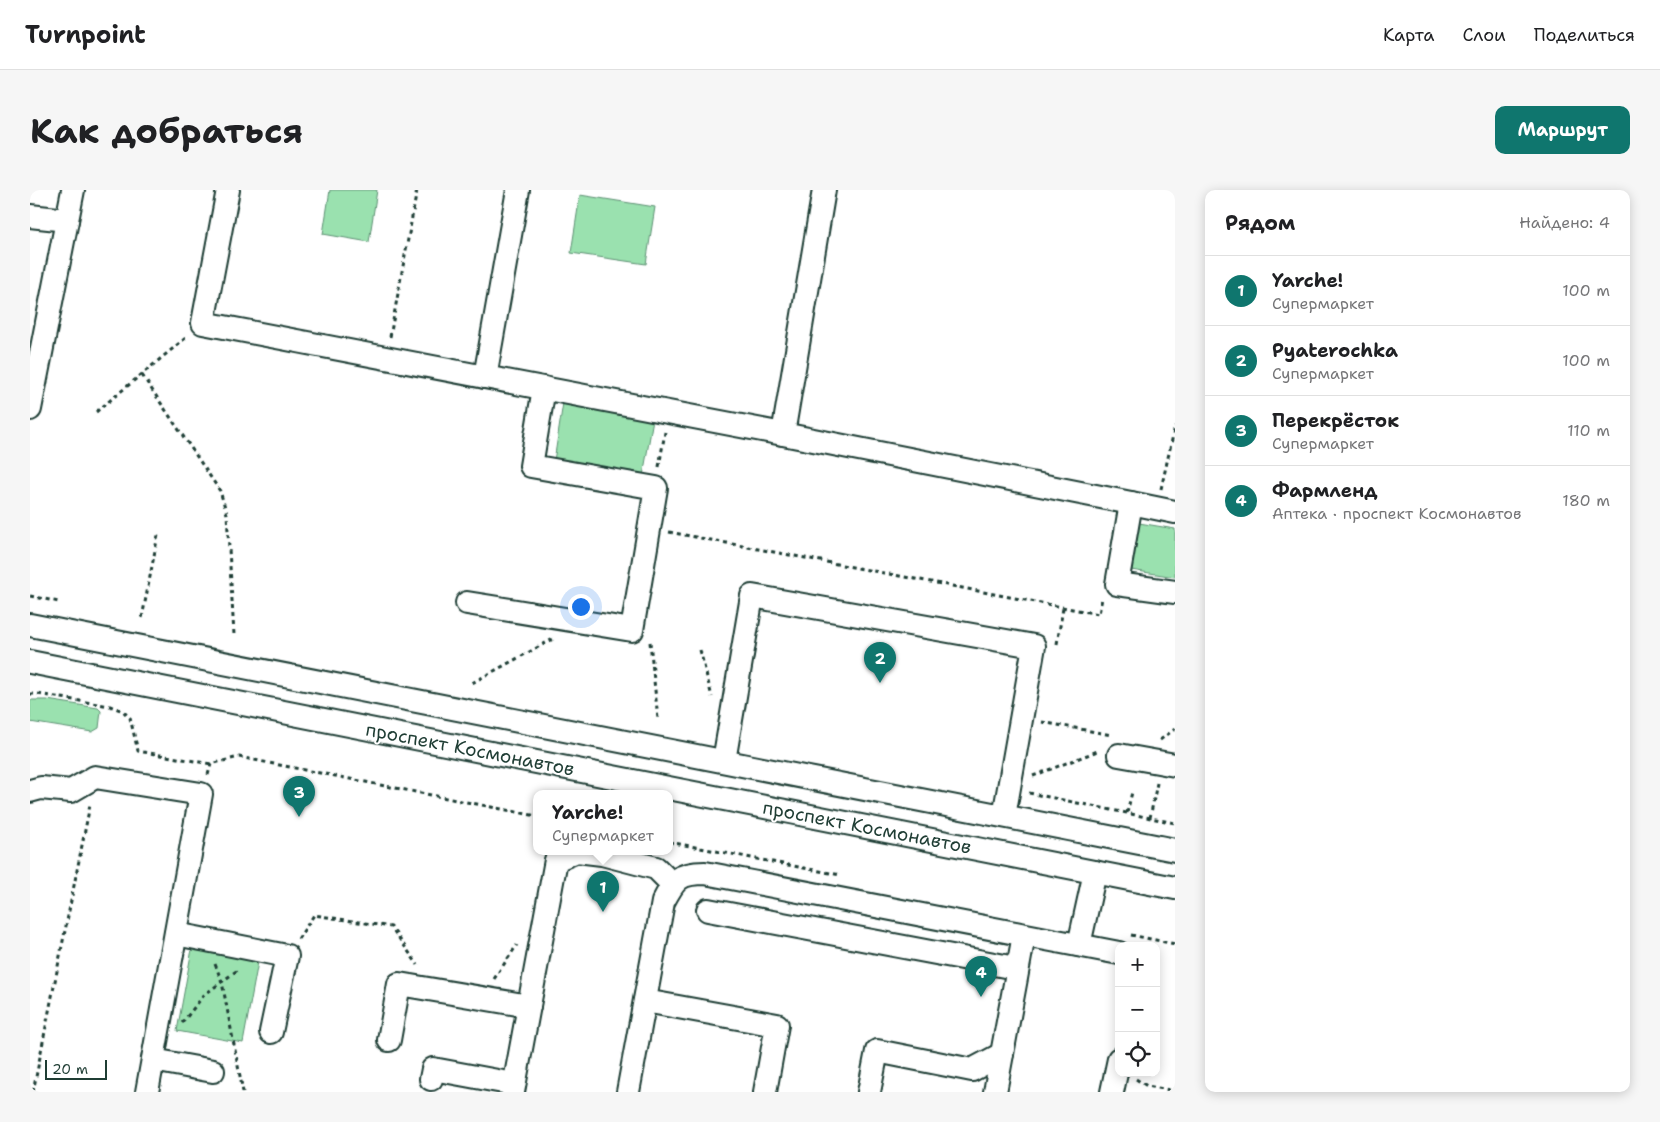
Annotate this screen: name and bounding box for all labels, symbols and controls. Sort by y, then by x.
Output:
text: Turnpoint [25,19,146,51]
text: Карта [1383,23,1434,47]
text: Слои [1462,23,1506,47]
text: Поделиться [1534,23,1635,47]
button: Маршрут [1495,106,1630,154]
text: Как добраться [30,107,303,154]
text: Рядом [1225,209,1295,237]
text: Найдено: 4 [1519,212,1610,233]
text: Yarche! [1272,268,1343,293]
text: 1 [1237,280,1245,301]
text: 100 m [1562,280,1610,301]
text: Супермаркет [1272,293,1374,314]
text: Pyaterochka [1272,338,1398,363]
text: 2 [1235,350,1247,371]
text: 100 m [1562,350,1610,371]
text: Супермаркет [1272,363,1374,384]
text: Перекрёсток [1272,408,1399,433]
text: 3 [1235,420,1247,441]
text: 110 m [1567,420,1610,441]
text: Супермаркет [1272,433,1374,454]
text: Фармленд [1272,478,1378,503]
text: 4 [1235,490,1247,511]
text: 180 m [1562,490,1610,511]
text: Аптека · проспект Космонавтов [1272,503,1521,524]
your location [568,594,594,620]
pin: 2 [864,642,896,683]
street label: проспект Космонавтов [363,716,577,782]
pin: 3 [283,776,315,817]
popup [533,790,673,855]
street label: проспект Космонавтов [760,794,974,860]
text: Yarche! [552,800,623,825]
text: Супермаркет [552,825,654,846]
pin: 1 [587,871,619,912]
map controls [1115,942,1160,1077]
button: + [1115,942,1160,987]
pin: 4 [965,956,997,997]
button: − [1115,987,1160,1032]
button: locate [1115,1032,1160,1077]
scale bar [45,1057,108,1080]
text: 20 m [52,1060,88,1078]

